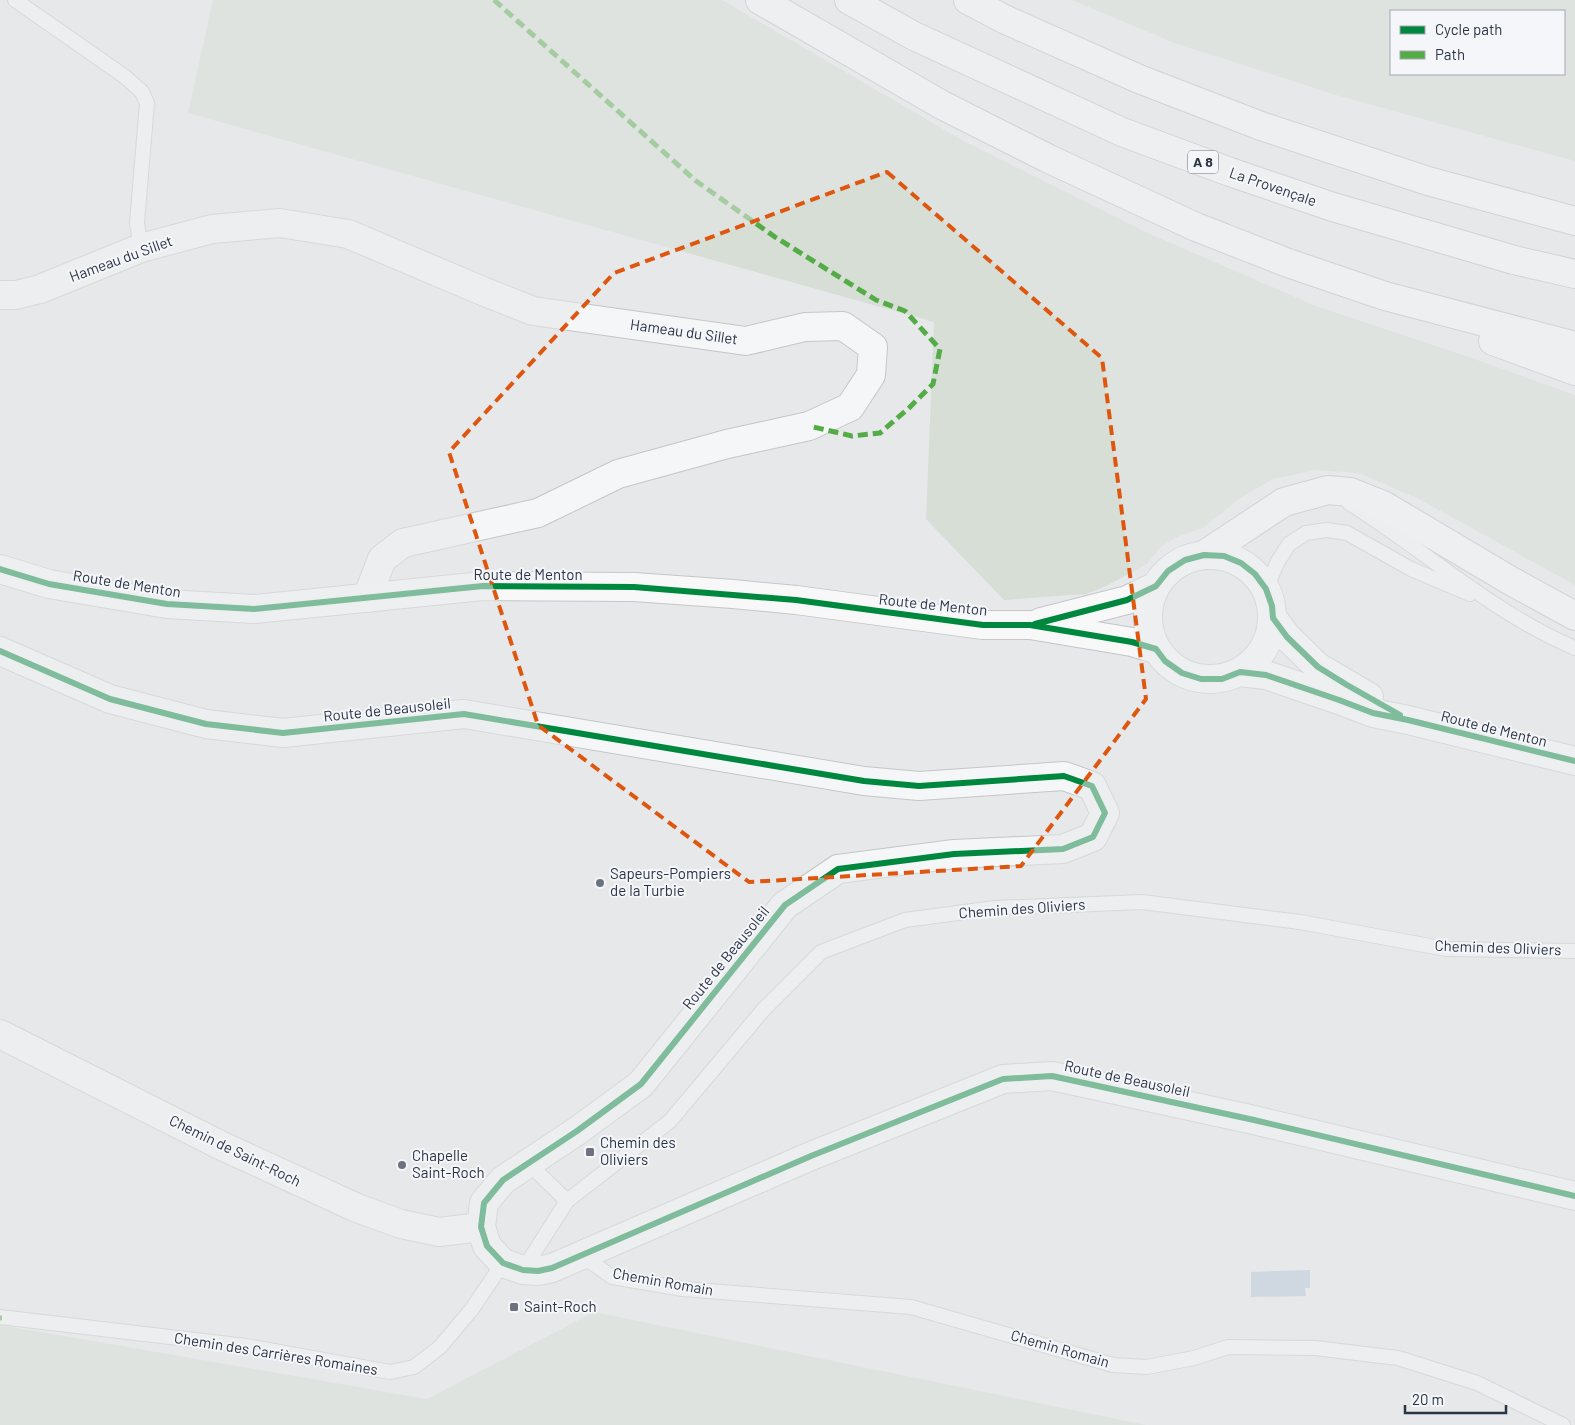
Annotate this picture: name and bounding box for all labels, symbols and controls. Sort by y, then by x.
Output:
legend [1390,10,1565,75]
text: Cycle path [1435,20,1502,38]
text: Path [1435,45,1465,63]
road number: A 8 [1188,150,1218,173]
street label: La Provençale [1227,163,1319,209]
street label: Hameau du Sillet [67,231,175,285]
street label: Hameau du Sillet [629,315,739,347]
street label: Route de Menton [473,565,583,583]
street label: Route de Menton [72,566,182,600]
street label: Route de Menton [878,589,988,619]
street label: Route de Beausoleil [322,693,451,725]
street label: Route de Menton [1439,706,1549,750]
place label: Sapeurs-Pompiers de la Turbie [610,864,731,899]
marker: Sapeurs-Pompiers de la Turbie [594,877,606,889]
street label: Chemin des Oliviers [958,895,1086,921]
street label: Route de Beausoleil [678,902,772,1013]
street label: Chemin des Oliviers [1434,936,1562,958]
street label: Route de Beausoleil [1063,1056,1192,1100]
street label: Chemin de Saint-Roch [167,1110,304,1190]
place label: Chemin des Oliviers [600,1133,676,1168]
place label: Chapelle Saint-Roch [412,1146,485,1181]
marker: Chemin des Oliviers [584,1146,596,1158]
marker: Chapelle Saint-Roch [396,1159,408,1171]
street label: Chemin Romain [612,1263,715,1299]
place label: Saint-Roch [524,1297,597,1315]
marker: Saint-Roch [508,1301,520,1313]
street label: Chemin Romain [1009,1325,1112,1371]
street label: Chemin des Carrières Romaines [173,1328,379,1378]
scale bar [1405,1382,1506,1414]
text: 20 m [1412,1390,1444,1408]

